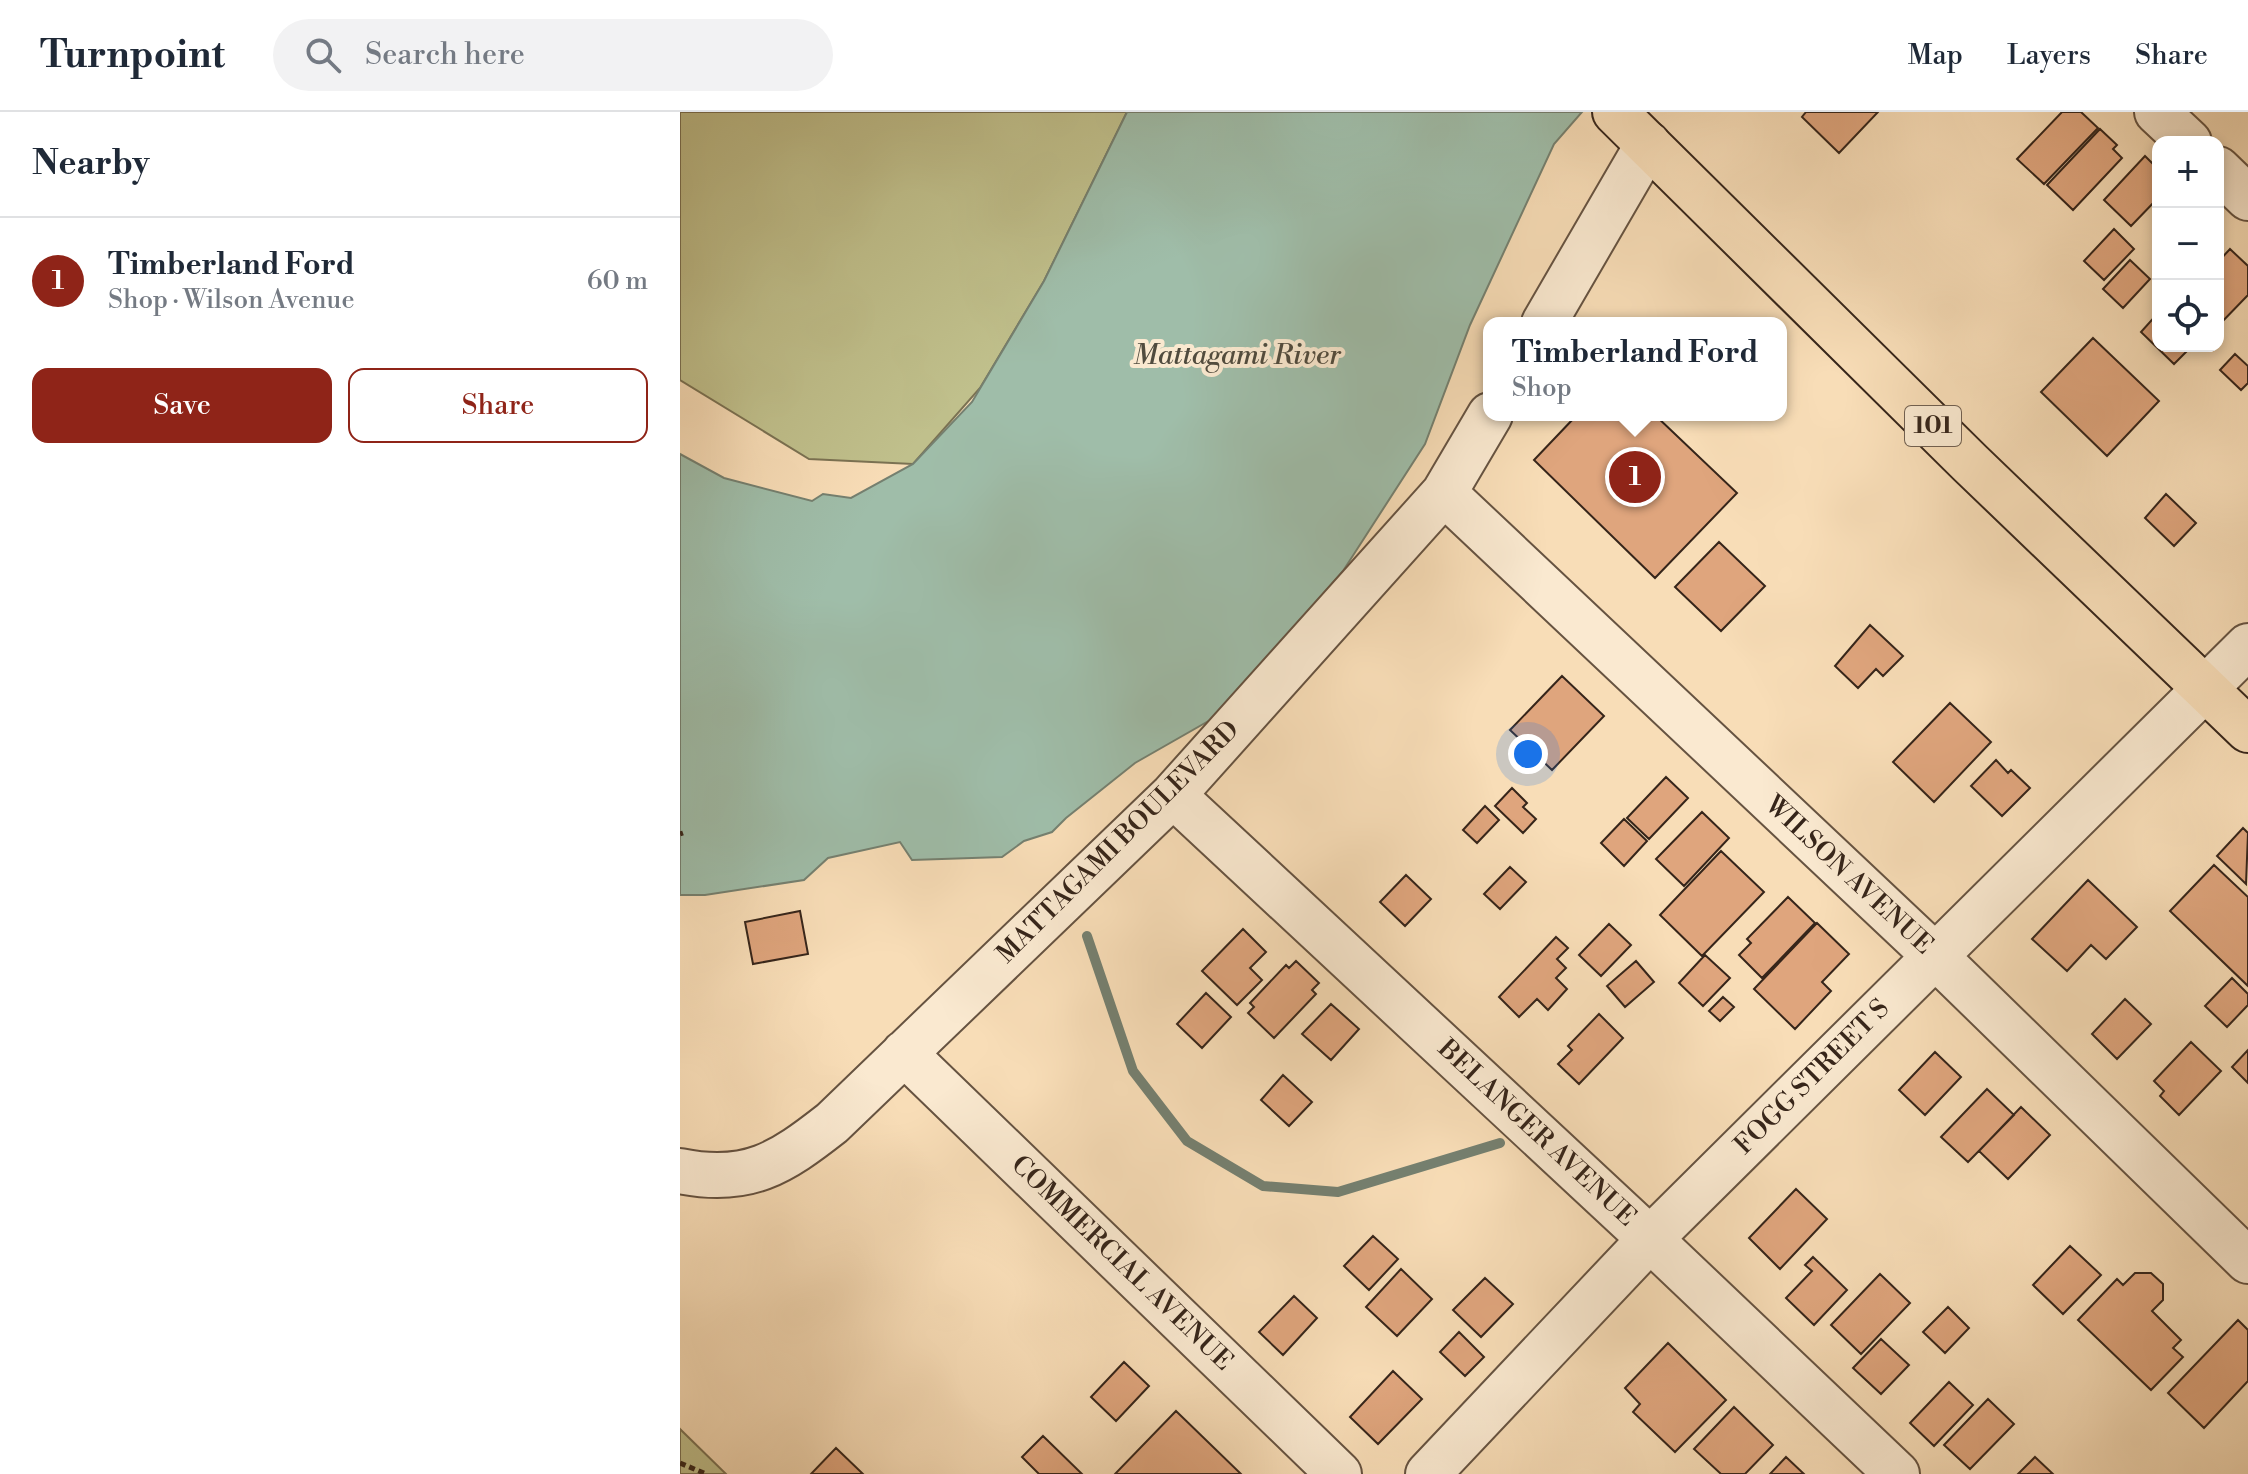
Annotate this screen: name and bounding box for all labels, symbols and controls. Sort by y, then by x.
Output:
search box [273,19,833,91]
text: Turnpoint [40,32,225,79]
icon: search [301,33,345,77]
text: Search here [365,36,525,74]
text: Map [1908,38,1963,73]
text: Layers [2007,38,2091,73]
text: Share [2135,38,2208,73]
map controls [2152,136,2224,352]
button: + [2152,136,2224,208]
text: Nearby [32,143,150,185]
button: − [2152,208,2224,280]
text: Timberland Ford [108,246,355,284]
text: 1 [52,265,64,297]
text: 60 m [587,265,648,297]
button: locate [2152,280,2224,352]
text: Shop · Wilson Avenue [108,284,355,316]
popup [1483,317,1787,421]
text: Timberland Ford [1512,334,1758,372]
water label: Mattagami River [1133,338,1342,373]
button: Save [32,368,332,443]
button: Share [348,368,648,443]
text: Shop [1512,372,1572,404]
road number: 101 [1905,406,1961,446]
pin: 1 [1609,447,1661,507]
street label: MATTAGAMI BOULEVARD [990,714,1246,970]
your location [1508,734,1548,774]
street label: WILSON AVENUE [1758,788,1940,961]
street label: FOGG STREET S [1728,993,1896,1161]
street label: BELANGER AVENUE [1430,1032,1643,1233]
street label: COMMERCIAL AVENUE [1005,1149,1239,1377]

